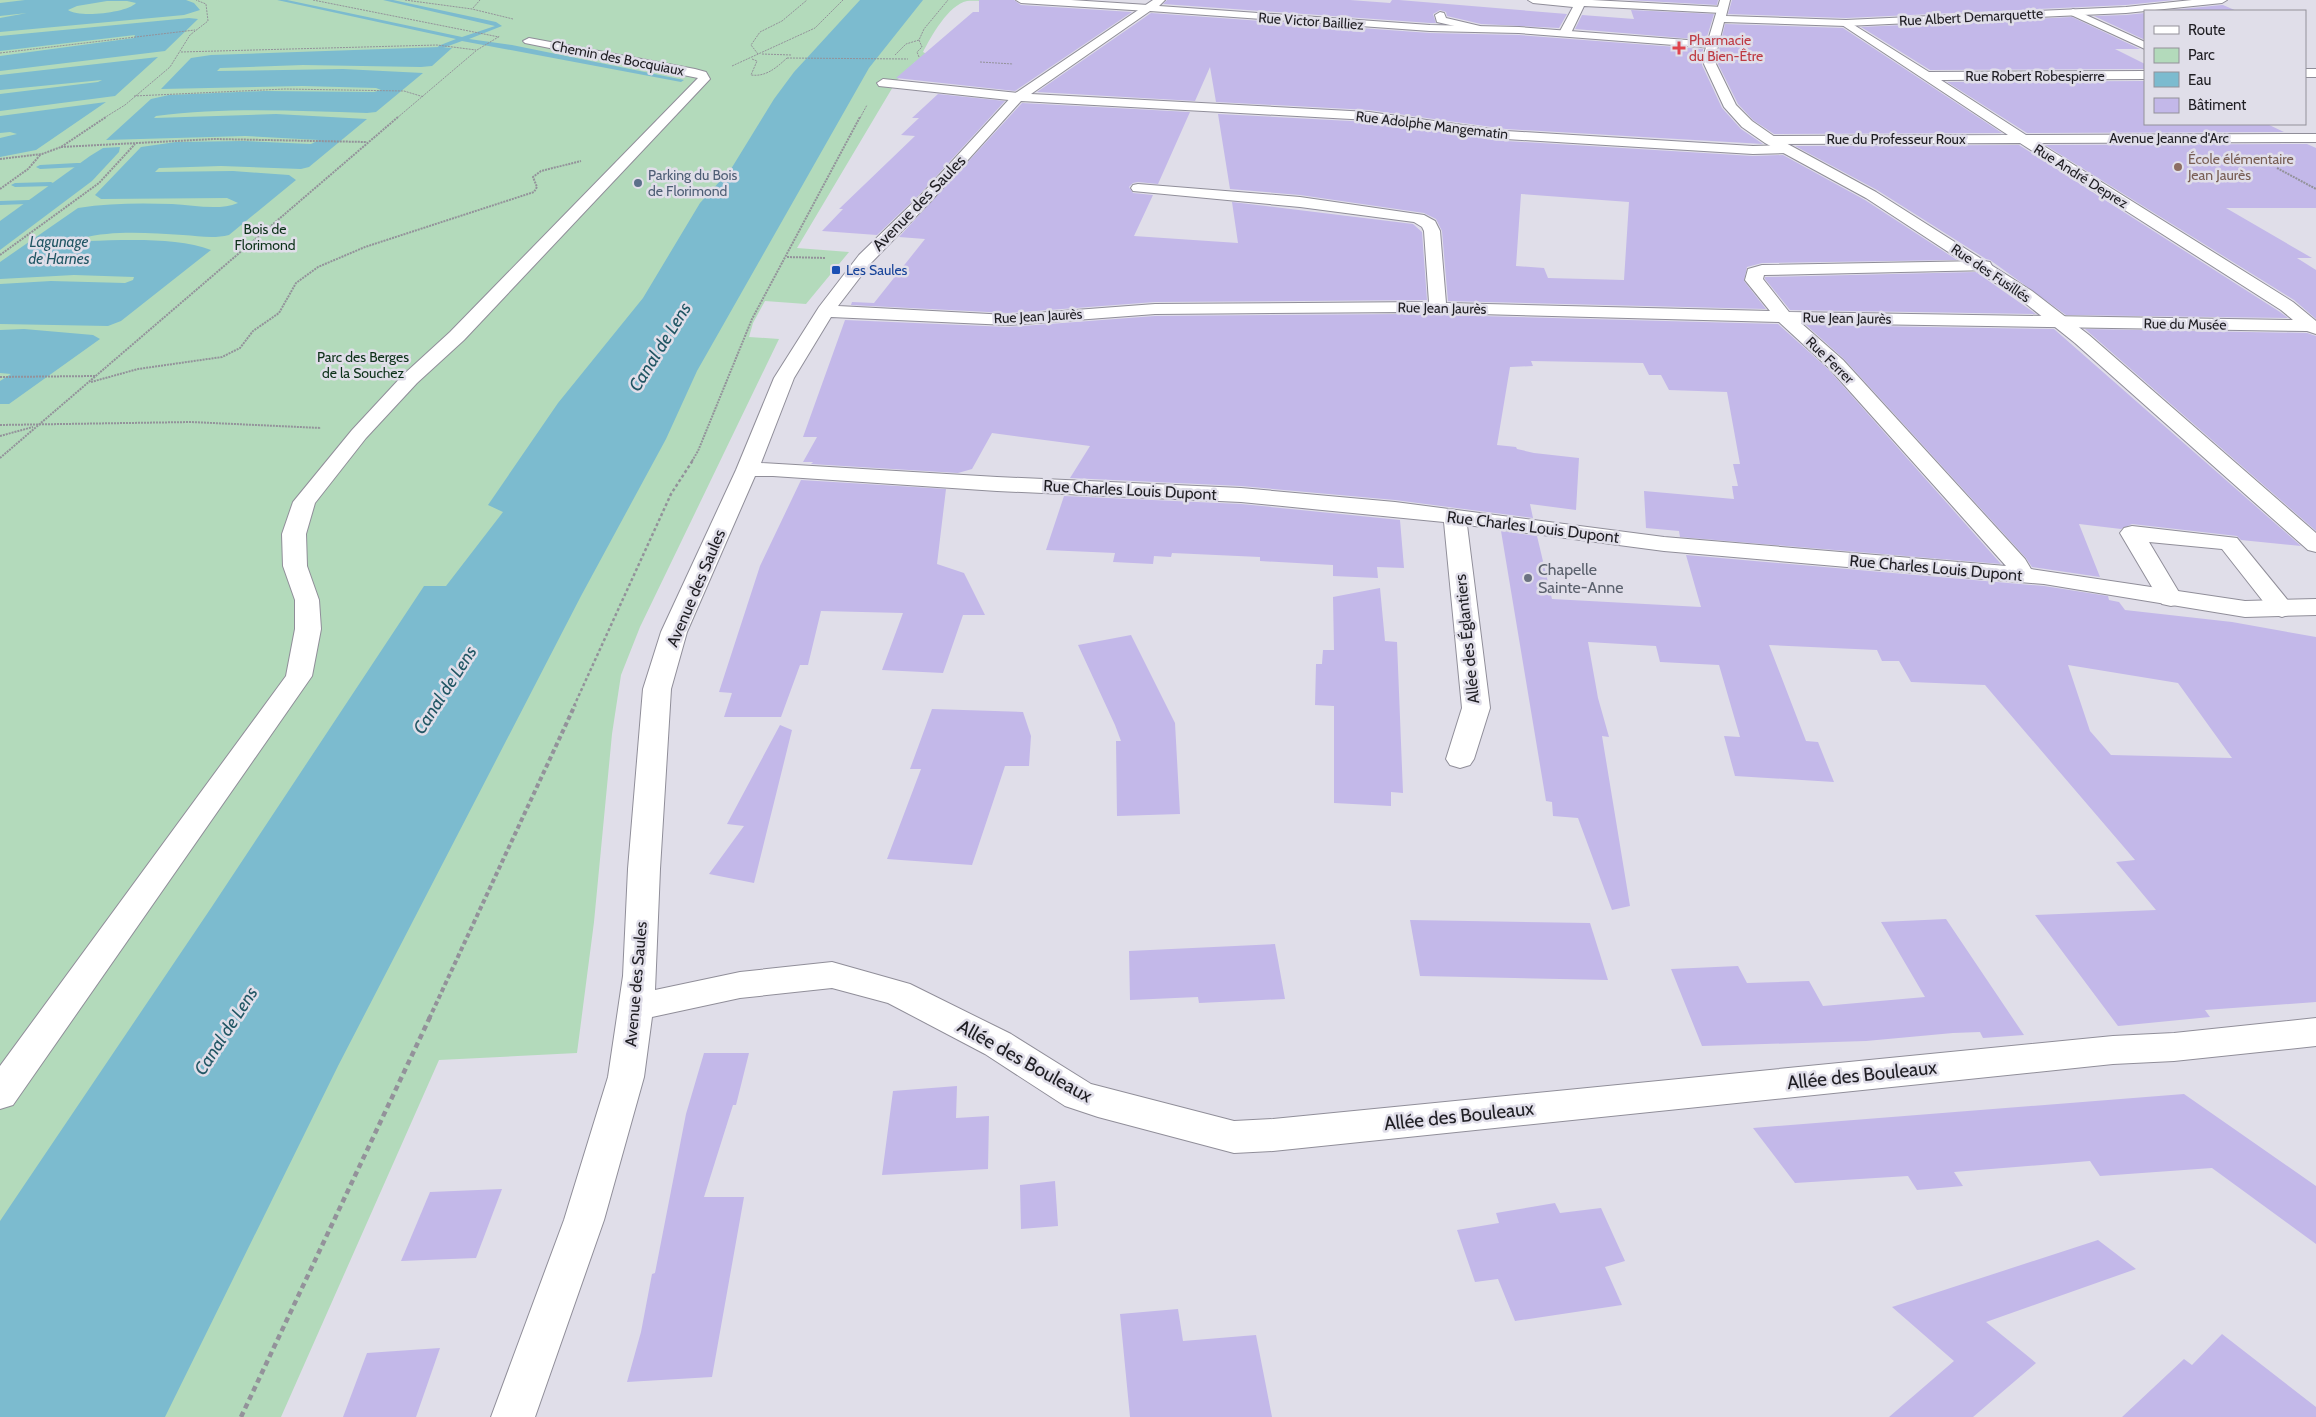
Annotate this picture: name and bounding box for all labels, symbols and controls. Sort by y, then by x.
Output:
street label: Rue Albert Demarquette [1898,4,2044,30]
street label: Rue Victor Bailliez [1258,8,1365,34]
legend [2144,10,2306,125]
text: Route [2188,21,2226,39]
place label: Pharmacie du Bien-Être [1689,31,1763,65]
street label: Chemin des Bocquiaux [550,36,686,80]
marker: Pharmacie du Bien-Être [1673,42,1685,54]
text: Parc [2188,46,2215,64]
street label: Rue Robert Robespierre [1965,67,2105,85]
text: Eau [2188,71,2211,89]
text: Bâtiment [2188,96,2246,114]
street label: Rue Adolphe Mangematin [1355,107,1509,143]
street label: Avenue Jeanne d'Arc [2109,129,2229,147]
street label: Rue du Professeur Roux [1826,130,1966,148]
street label: Rue André Deprez [2031,140,2132,212]
place label: École élémentaire Jean Jaurès [2187,150,2294,184]
street label: Avenue des Saules [869,151,970,255]
marker: École élémentaire Jean Jaurès [2172,161,2184,173]
place label: Parking du Bois de Florimond [648,166,737,200]
marker: Parking du Bois de Florimond [632,177,644,189]
park label: Bois de Florimond [234,220,296,254]
water label: Lagunage de Harnes [28,233,90,268]
street label: Rue des Fusillés [1948,240,2034,306]
place label: Les Saules [846,261,908,279]
marker: Les Saules [830,264,842,276]
street label: Rue Jean Jaurès [1397,298,1487,318]
water label: Canal de Lens [624,299,696,395]
street label: Rue Jean Jaurès [993,305,1083,327]
street label: Rue Jean Jaurès [1802,308,1892,328]
street label: Rue du Musée [2143,314,2227,334]
street label: Rue Ferrer [1802,333,1858,388]
park label: Parc des Berges de la Souchez [317,348,409,382]
street label: Rue Charles Louis Dupont [1043,476,1218,504]
street label: Rue Charles Louis Dupont [1446,507,1621,547]
street label: Avenue des Saules [663,526,729,650]
street label: Rue Charles Louis Dupont [1849,551,2024,585]
place label: Chapelle Sainte-Anne [1538,560,1623,597]
marker: Chapelle Sainte-Anne [1522,572,1534,584]
street label: Allée des Églantiers [1451,573,1483,705]
water label: Canal de Lens [408,642,482,738]
street label: Avenue des Saules [621,920,651,1047]
water label: Canal de Lens [189,983,263,1079]
street label: Allée des Bouleaux [954,1014,1096,1108]
street label: Allée des Bouleaux [1786,1056,1938,1094]
street label: Allée des Bouleaux [1383,1097,1535,1135]

